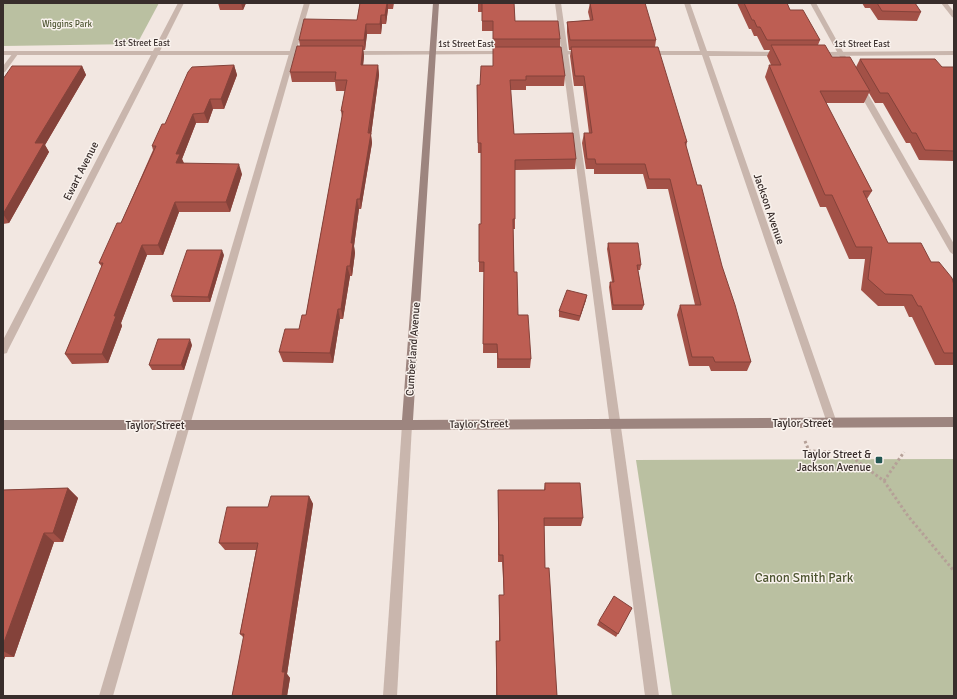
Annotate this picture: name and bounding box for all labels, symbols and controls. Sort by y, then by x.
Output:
park label: Wiggins Park [42,19,93,30]
street label: 1st Street East [114,38,170,49]
street label: 1st Street East [438,39,494,50]
street label: 1st Street East [834,39,890,50]
street label: Ewart Avenue [61,139,101,203]
street label: Jackson Avenue [751,172,787,246]
street label: Cumberland Avenue [403,302,423,396]
street label: Taylor Street [449,417,509,431]
street label: Taylor Street [772,417,832,430]
street label: Taylor Street [125,419,185,432]
place label: Taylor Street & Jackson Avenue [797,448,871,474]
marker: Taylor Street & Jackson Avenue [874,455,884,465]
park label: Canon Smith Park [755,570,854,586]

